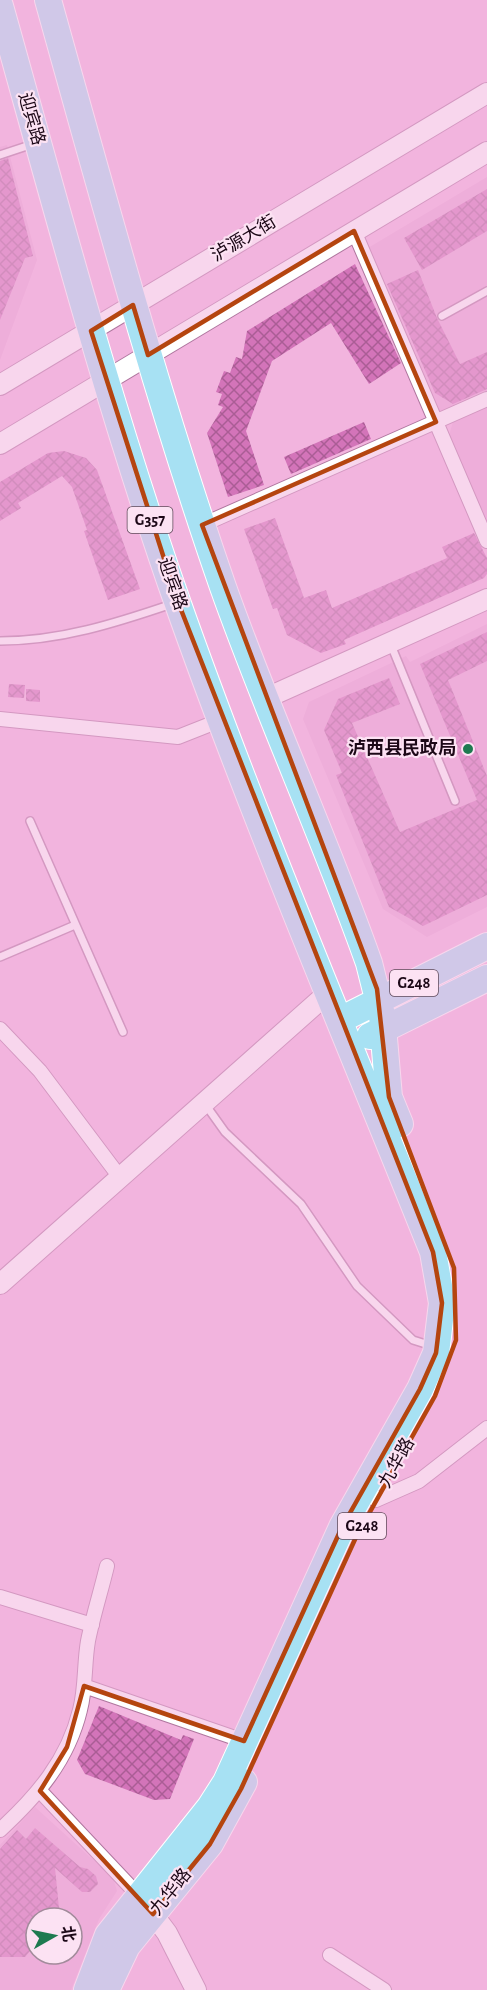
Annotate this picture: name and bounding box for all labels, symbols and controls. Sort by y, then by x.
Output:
street label: 迎宾路 [15,90,49,147]
street label: 泸源大街 [207,211,279,265]
road number: G357 [128,507,172,533]
street label: 迎宾路 [155,555,191,612]
place label: 泸西县民政局 [348,737,456,758]
marker: 泸西县民政局 [461,742,475,756]
road number: G248 [390,970,438,996]
street label: 九华路 [374,1434,418,1491]
road number: G248 [338,1513,386,1539]
street label: 九华路 [145,1864,195,1919]
north arrow [24,1906,84,1966]
text: 北 [59,1924,78,1943]

